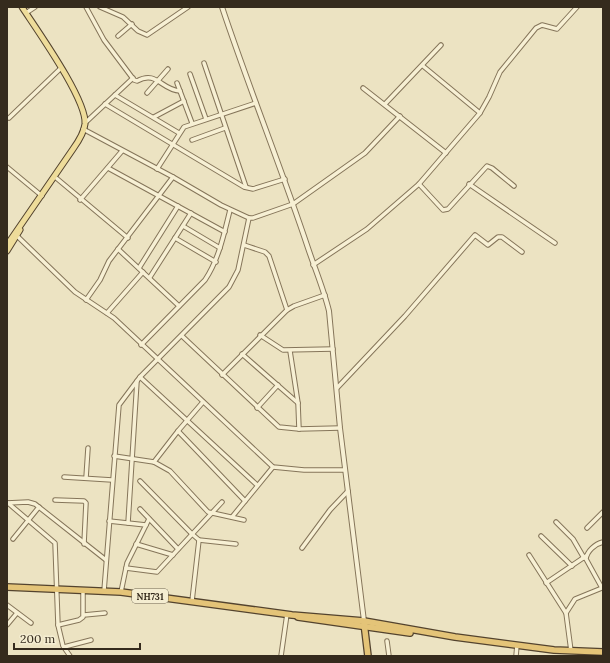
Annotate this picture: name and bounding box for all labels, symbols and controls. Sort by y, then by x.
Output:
road number: NH731 [132,589,168,603]
scale bar [14,625,140,651]
text: 200 m [20,631,56,646]

